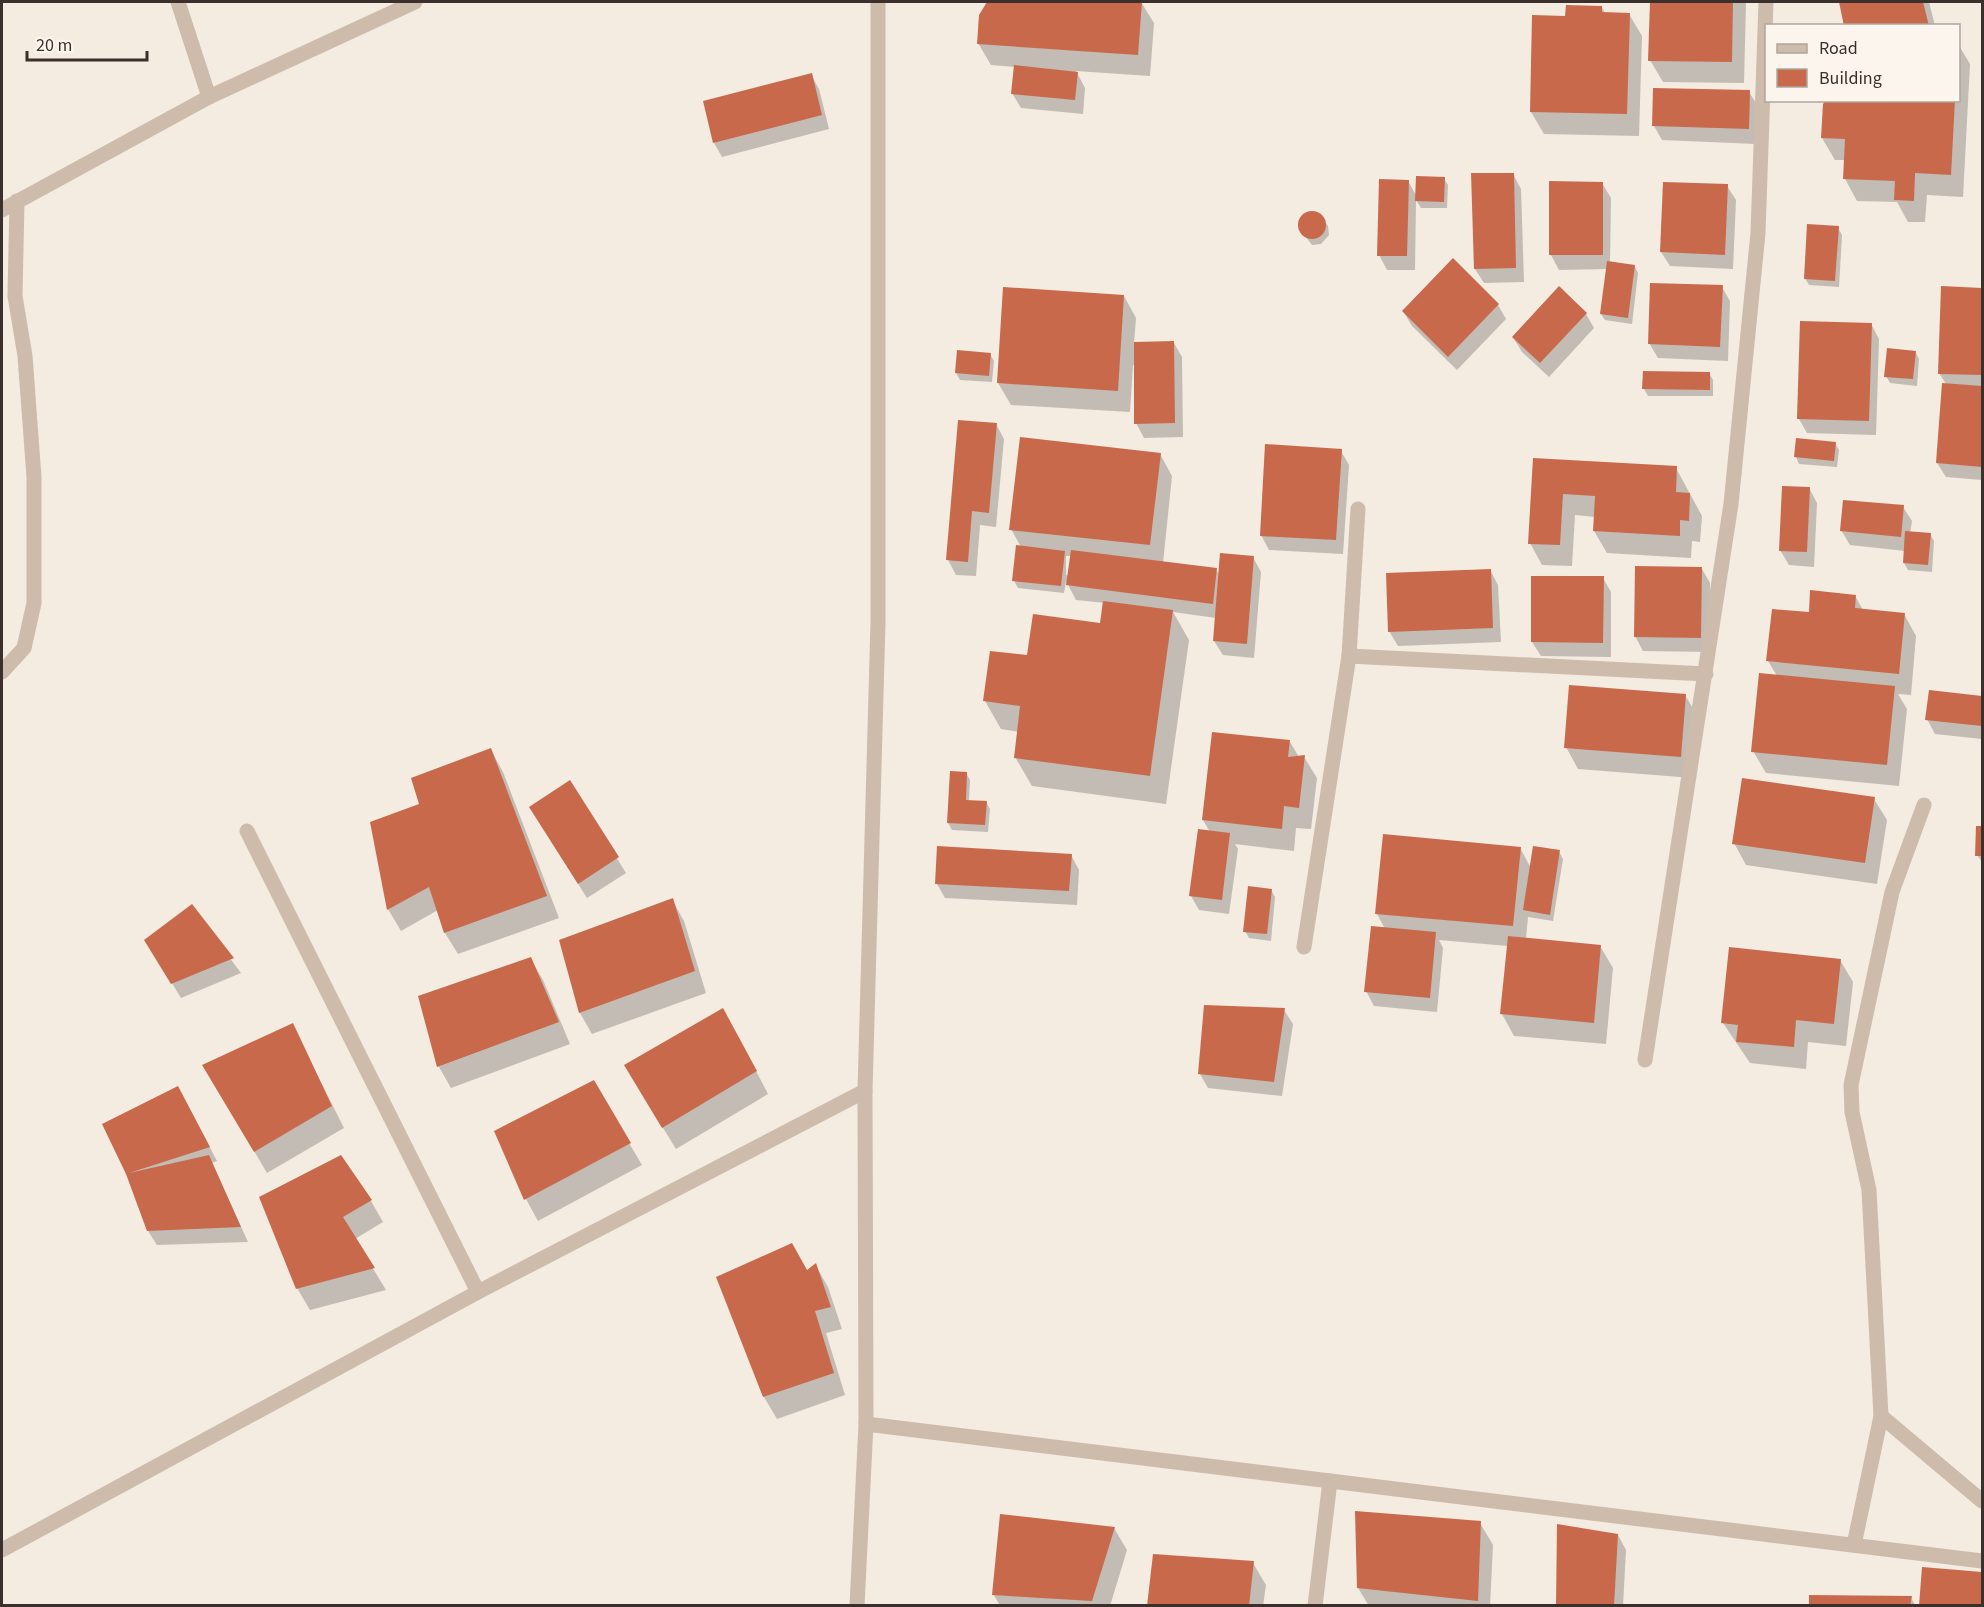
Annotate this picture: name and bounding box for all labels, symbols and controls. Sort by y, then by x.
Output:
scale bar [27,24,147,62]
legend [1765,24,1960,102]
text: 20 m [36,33,72,58]
text: Road [1819,36,1858,61]
text: Building [1819,66,1882,91]

